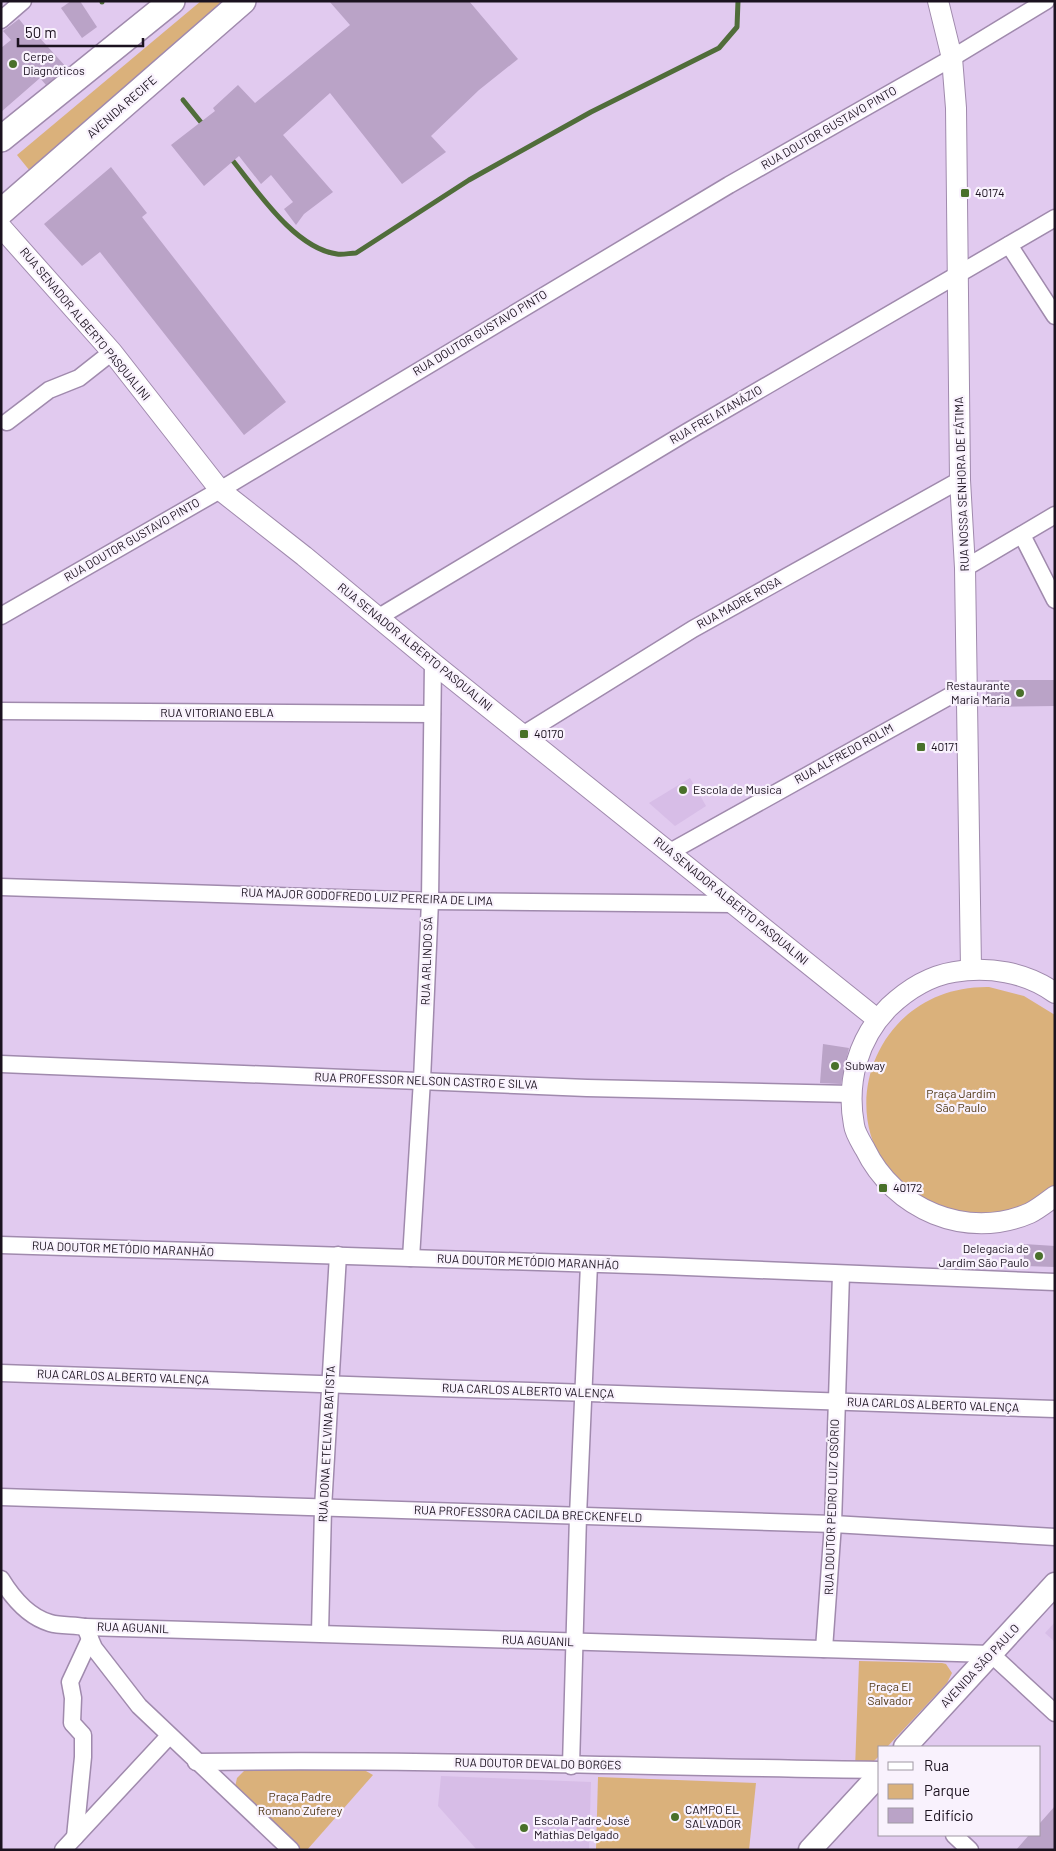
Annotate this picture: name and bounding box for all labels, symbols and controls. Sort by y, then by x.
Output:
scale bar [18,15,142,47]
text: 50 m [25,23,57,41]
place label: Cerpe Diagnóticos [23,49,85,77]
marker: Cerpe Diagnóticos [7,58,19,70]
street label: AVENIDA RECIFE [84,72,159,140]
street label: RUA DOUTOR GUSTAVO PINTO [758,83,899,172]
place label: 40174 [975,185,1005,199]
marker: 40174 [959,187,971,199]
street label: RUA SENADOR ALBERTO PASQUALINI [18,244,154,403]
street label: RUA DOUTOR GUSTAVO PINTO [410,286,549,378]
street label: RUA FREI ATANÁZIO [667,382,764,446]
street label: RUA NOSSA SENHORA DE FÁTIMA [951,396,971,572]
street label: RUA DOUTOR GUSTAVO PINTO [61,495,202,584]
street label: RUA MADRE ROSA [694,573,783,631]
street label: RUA SENADOR ALBERTO PASQUALINI [335,579,496,713]
place label: Restaurante Maria Maria [946,678,1010,706]
marker: Restaurante Maria Maria [1014,687,1026,699]
street label: RUA VITORIANO EBLA [160,705,274,719]
street label: RUA ALFREDO ROLIM [792,720,895,786]
place label: 40170 [534,726,564,740]
marker: 40170 [518,728,530,740]
place label: 40171 [931,739,958,753]
marker: 40171 [915,741,927,753]
place label: Escola de Musica [693,782,782,796]
marker: Escola de Musica [677,784,689,796]
street label: RUA SENADOR ALBERTO PASQUALINI [651,833,812,967]
street label: RUA MAJOR GODOFREDO LUIZ PEREIRA DE LIMA [241,885,493,907]
street label: RUA ARLINDO SÁ [417,916,435,1006]
place label: Subway [845,1058,885,1072]
marker: Subway [829,1060,841,1072]
street label: RUA PROFESSOR NELSON CASTRO E SILVA [314,1069,538,1091]
park label: Praça Jardim São Paulo [926,1086,996,1114]
place label: 40172 [893,1180,922,1194]
marker: 40172 [877,1182,889,1194]
street label: RUA DOUTOR METÓDIO MARANHÃO [32,1238,214,1258]
place label: Delegacia de Jardim São Paulo [939,1241,1029,1269]
marker: Delegacia de Jardim São Paulo [1033,1250,1045,1262]
street label: RUA DOUTOR METÓDIO MARANHÃO [437,1251,619,1271]
street label: RUA DONA ETELVINA BATISTA [315,1365,337,1523]
street label: RUA CARLOS ALBERTO VALENÇA [37,1366,210,1386]
street label: RUA CARLOS ALBERTO VALENÇA [442,1380,615,1400]
street label: RUA CARLOS ALBERTO VALENÇA [847,1394,1020,1414]
street label: RUA DOUTOR PEDRO LUIZ OSÓRIO [821,1419,841,1595]
street label: RUA PROFESSORA CACILDA BRECKENFELD [414,1502,642,1524]
street label: RUA AGUANIL [97,1619,170,1635]
street label: AVENIDA SÃO PAULO [937,1621,1022,1710]
street label: RUA AGUANIL [502,1632,575,1648]
park label: Praça El Salvador [867,1679,913,1707]
legend [878,1746,1041,1836]
street label: RUA DOUTOR DEVALDO BORGES [454,1755,622,1771]
text: Rua [924,1756,949,1774]
text: Parque [924,1781,970,1799]
park label: Praça Padre Romano Zuferey [258,1789,343,1817]
place label: CAMPO EL SALVADOR [685,1802,741,1830]
text: Edifício [924,1806,973,1824]
marker: CAMPO EL SALVADOR [669,1811,681,1823]
place label: Escola Padre José Mathias Delgado [534,1813,630,1841]
marker: Escola Padre José Mathias Delgado [518,1822,530,1834]

